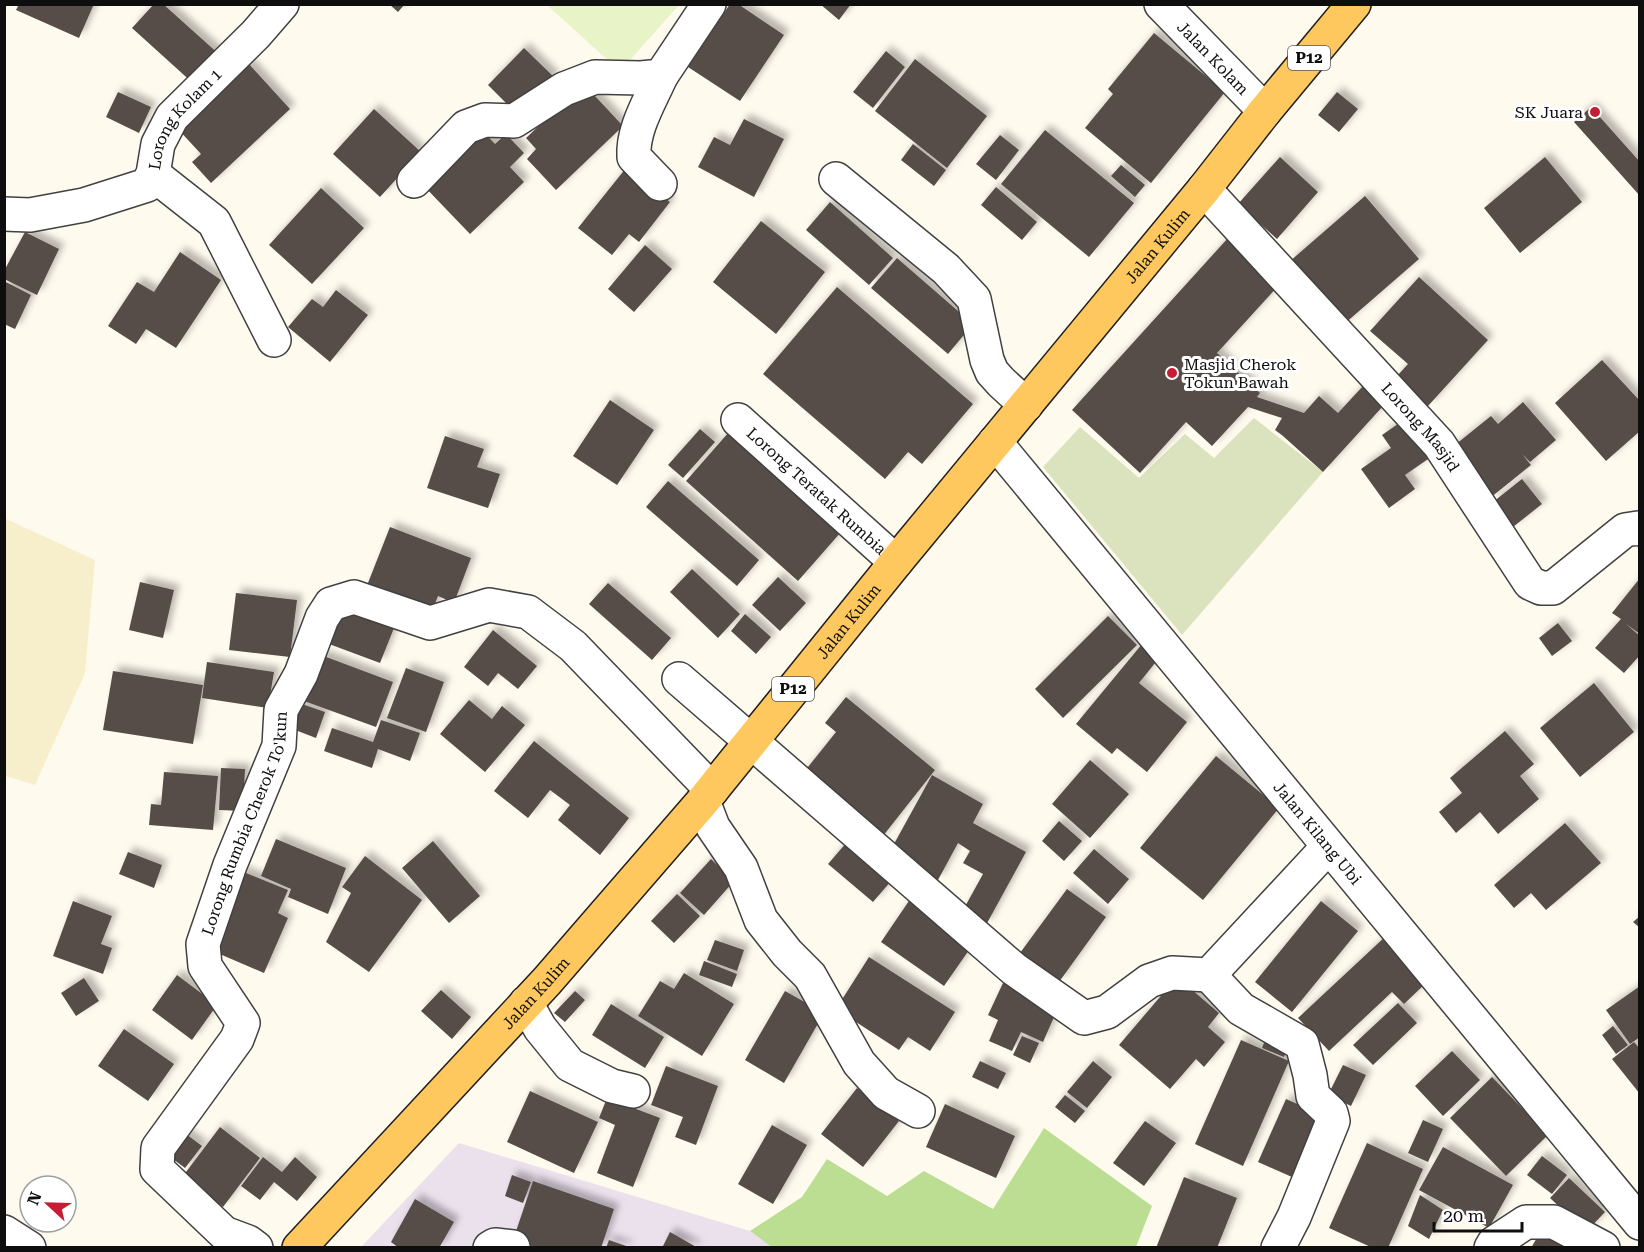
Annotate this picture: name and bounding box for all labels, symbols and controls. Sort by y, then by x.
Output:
street label: Jalan Kolam [1173,18,1253,99]
road number: P12 [1288,46,1330,70]
street label: Lorong Kolam 1 [145,64,226,171]
place label: SK Juara [1515,103,1583,122]
marker: SK Juara [1588,105,1602,119]
street label: Jalan Kulim [1121,205,1194,287]
place label: Masjid Cherok Tokun Bawah [1184,355,1297,392]
marker: Masjid Cherok Tokun Bawah [1165,366,1179,380]
street label: Lorong Masjid [1377,379,1463,475]
street label: Lorong Teratak Rumbia [743,424,890,559]
street label: Jalan Kulim [813,580,885,663]
road number: P12 [772,677,814,701]
street label: Lorong Rumbia Cherok To'kun [198,711,291,938]
street label: Jalan Kilang Ubi [1270,778,1365,888]
street label: Jalan Kulim [498,953,574,1033]
north arrow [18,1174,78,1234]
text: N [23,1189,46,1208]
scale bar [1434,1195,1522,1233]
text: 20 m [1443,1205,1484,1226]

